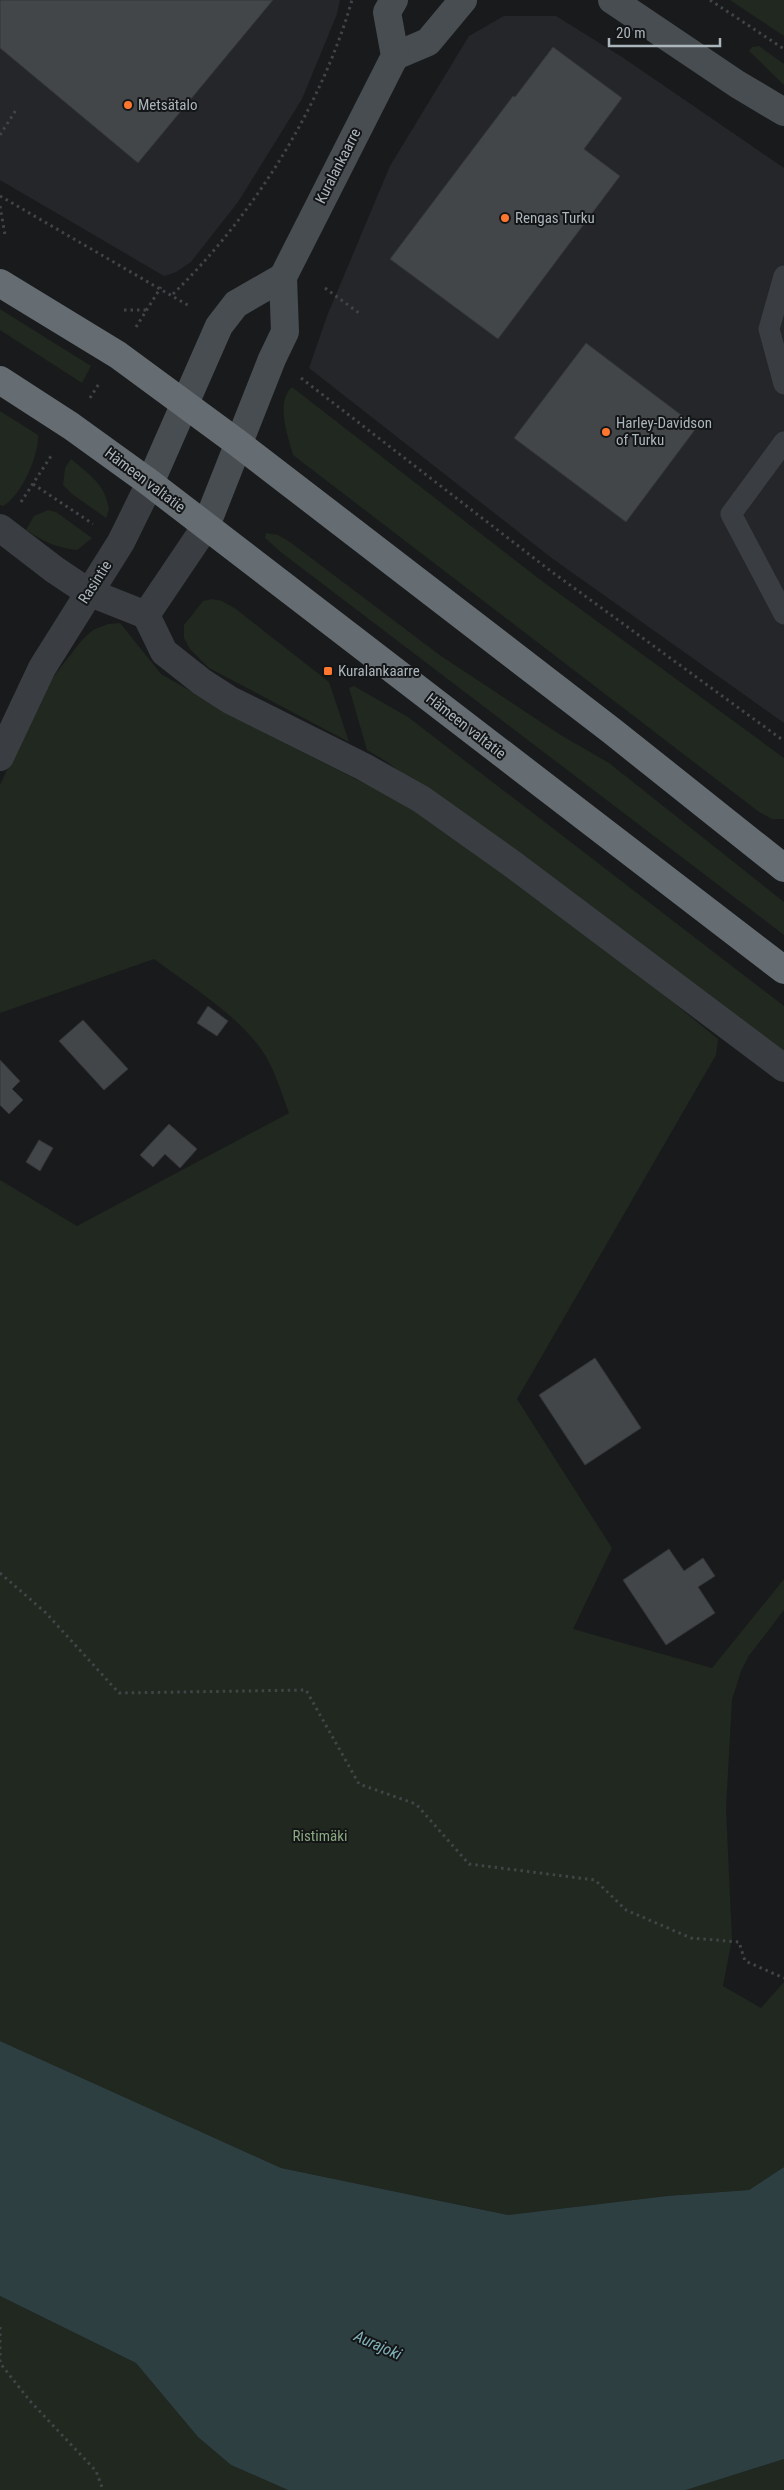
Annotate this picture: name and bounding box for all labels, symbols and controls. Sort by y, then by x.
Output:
scale bar [609,15,720,47]
text: 20 m [616,24,646,42]
place label: Metsätalo [138,96,197,114]
marker: Metsätalo [122,99,134,111]
street label: Kuralankaarre [311,125,365,207]
place label: Rengas Turku [515,209,595,227]
marker: Rengas Turku [499,212,511,224]
place label: Harley-Davidson of Turku [616,414,712,449]
marker: Harley-Davidson of Turku [600,426,612,438]
street label: Hämeen valtatie [101,444,189,516]
street label: Rasintie [74,557,116,607]
place label: Kuralankaarre [338,662,420,680]
marker: Kuralankaarre [322,665,334,677]
street label: Hämeen valtatie [423,689,509,763]
park label: Ristimäki [293,1827,347,1845]
water label: Aurajoki [350,2326,405,2364]

